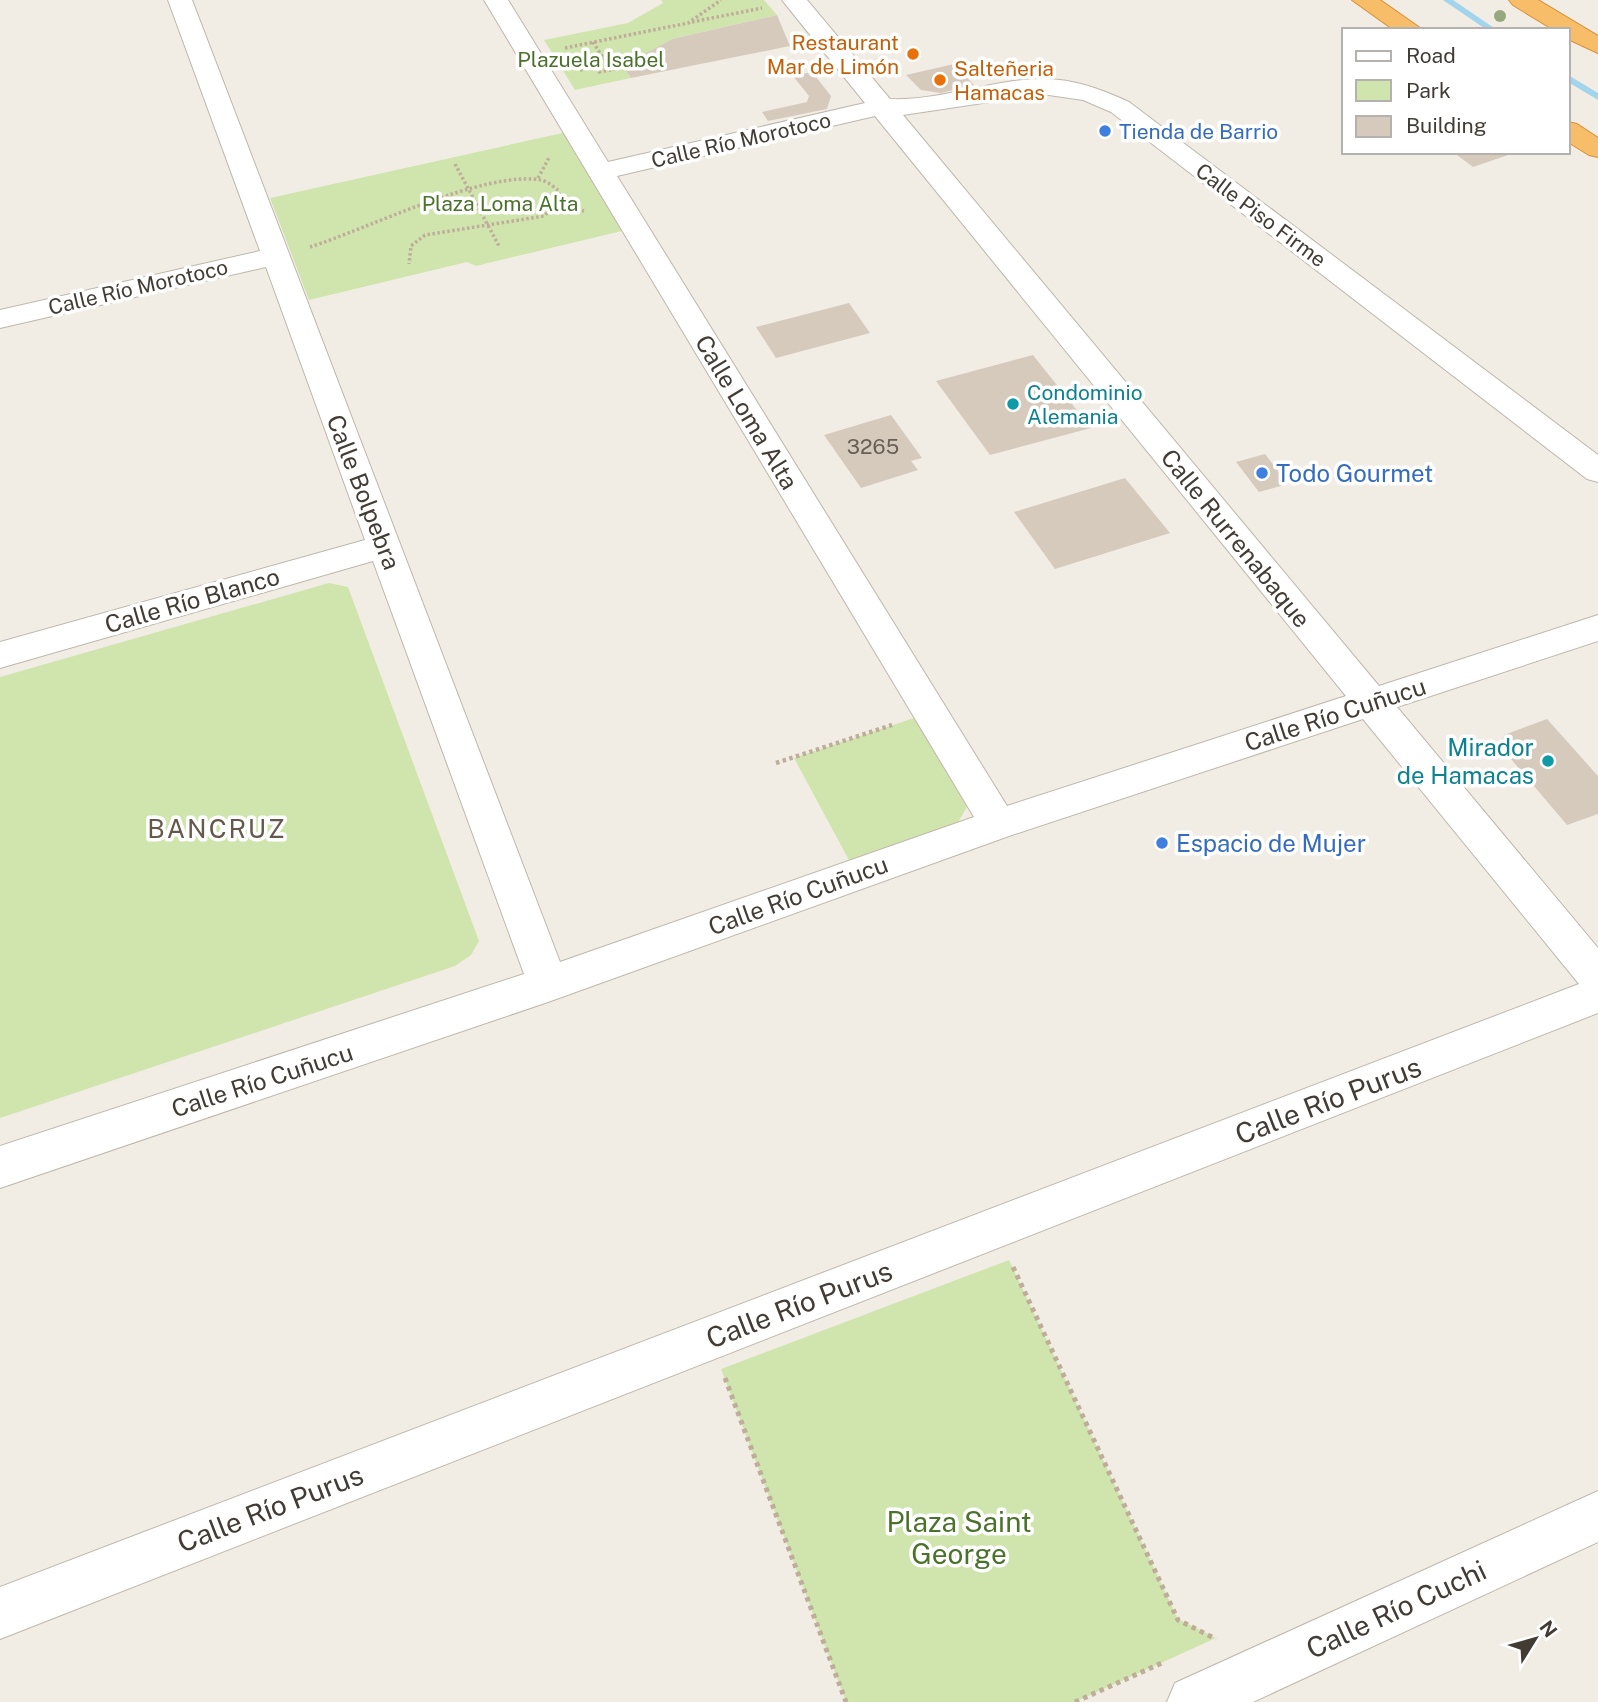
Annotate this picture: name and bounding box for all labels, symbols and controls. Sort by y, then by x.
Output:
legend [1342,28,1570,154]
place label: Restaurant Mar de Limón [767,30,899,79]
text: Road [1406,43,1456,68]
marker: Restaurant Mar de Limón [905,46,921,62]
park label: Plazuela Isabel [517,47,665,72]
place label: Salteñeria Hamacas [954,56,1054,105]
marker: Salteñeria Hamacas [932,72,948,88]
text: Park [1406,78,1451,103]
street label: Calle Río Morotoco [649,107,833,173]
text: Building [1406,113,1487,138]
place label: Tienda de Barrio [1119,119,1278,144]
marker: Tienda de Barrio [1097,123,1113,139]
street label: Calle Piso Firme [1191,158,1331,272]
park label: Plaza Loma Alta [422,191,578,216]
street label: Calle Río Morotoco [46,254,230,320]
street label: Calle Loma Alta [690,330,804,494]
place label: Condominio Alemania [1027,380,1143,429]
marker: Condominio Alemania [1005,396,1021,412]
street label: Calle Bolpebra [322,411,406,573]
house number: 3265 [847,434,899,459]
street label: Calle Rurrenabaque [1156,443,1316,633]
place label: Todo Gourmet [1276,459,1433,487]
marker: Todo Gourmet [1254,465,1270,481]
street label: Calle Río Blanco [101,562,283,638]
street label: Calle Río Cuñucu [1241,671,1429,757]
place label: Mirador de Hamacas [1397,733,1534,789]
marker: Mirador de Hamacas [1540,753,1556,769]
district label: BANCRUZ [147,813,287,844]
place label: Espacio de Mujer [1176,829,1366,857]
marker: Espacio de Mujer [1154,835,1170,851]
street label: Calle Río Cuñucu [704,850,892,940]
street label: Calle Río Cuñucu [168,1037,356,1123]
street label: Calle Río Purus [1230,1049,1426,1151]
street label: Calle Río Purus [701,1253,897,1355]
street label: Calle Río Purus [172,1457,368,1559]
park label: Plaza Saint George [886,1505,1032,1570]
street label: Calle Río Cuchi [1301,1553,1491,1665]
north arrow [1500,1604,1570,1674]
text: N [1535,1616,1562,1641]

